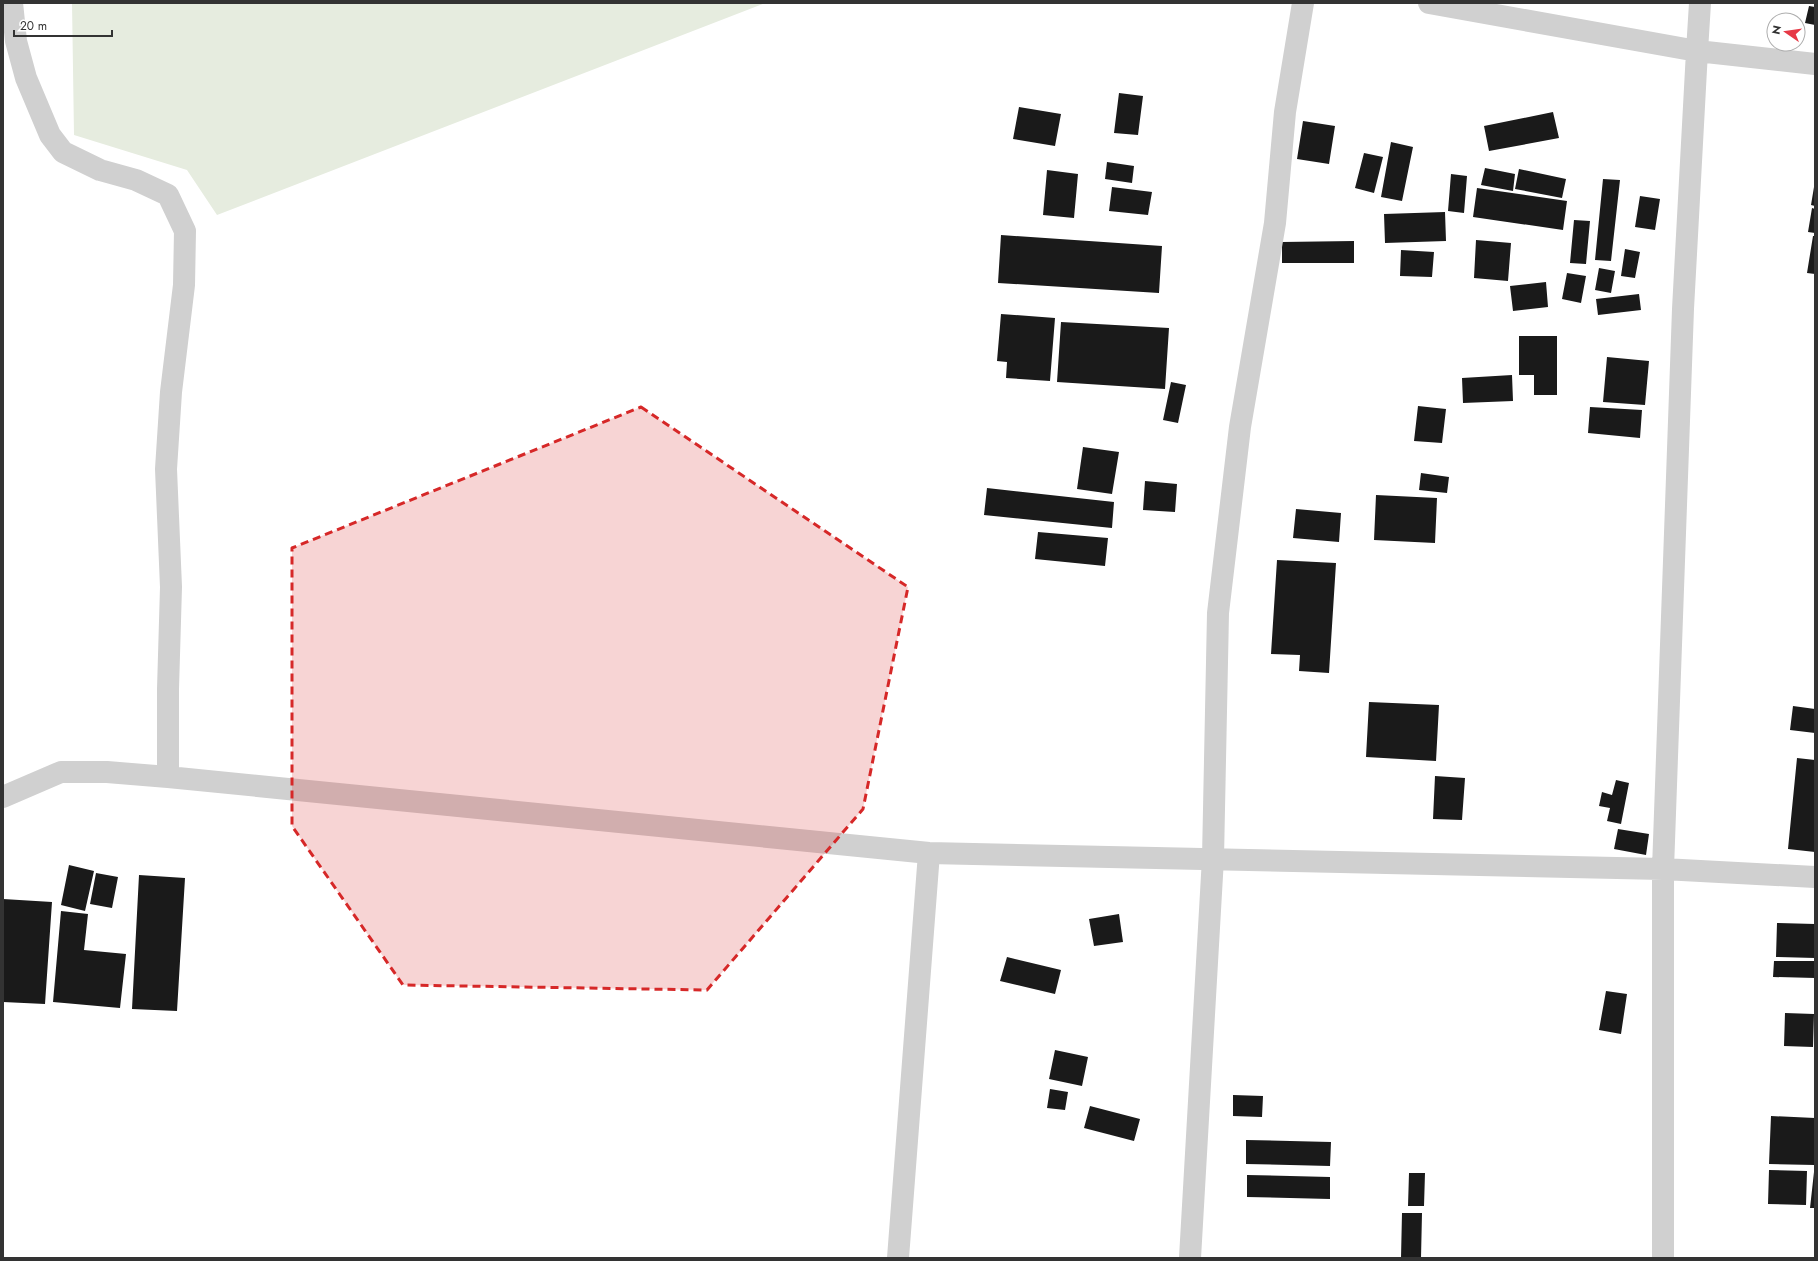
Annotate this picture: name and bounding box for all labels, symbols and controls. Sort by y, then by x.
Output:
scale bar [14,12,112,38]
north arrow [1766,12,1806,52]
text: 20 m [20,17,47,35]
text: N [1767,24,1785,36]

